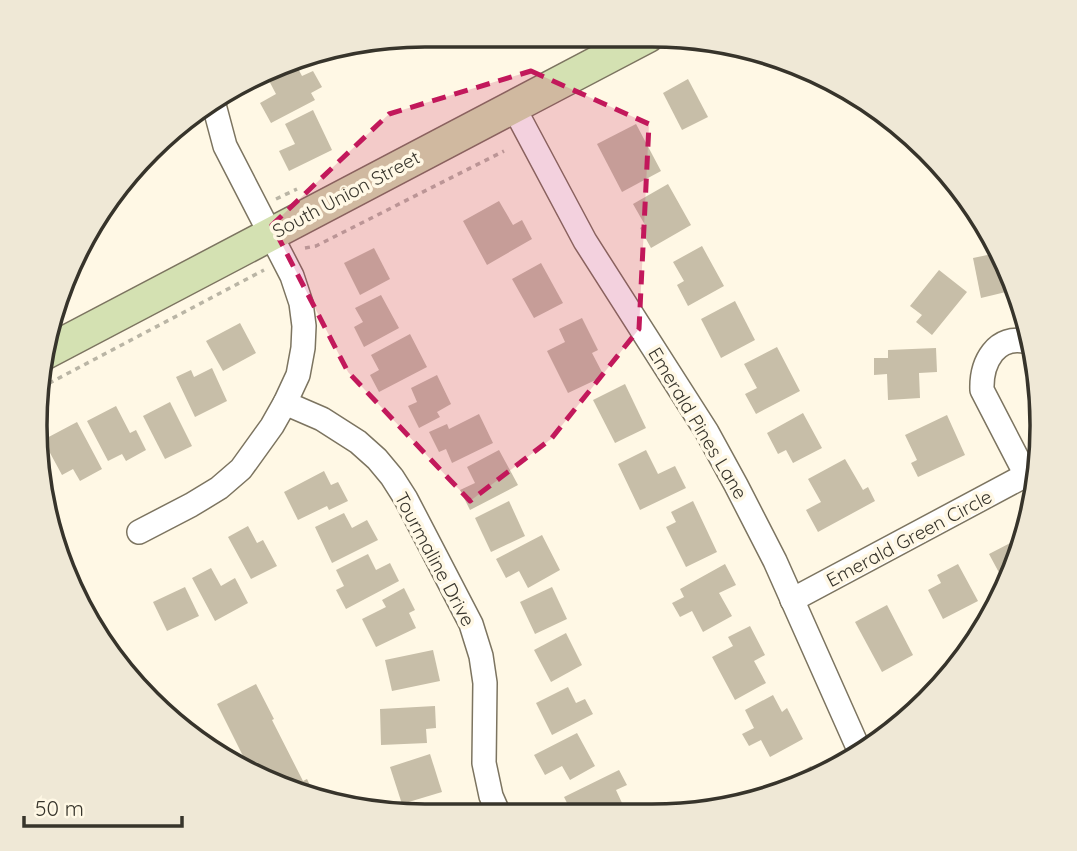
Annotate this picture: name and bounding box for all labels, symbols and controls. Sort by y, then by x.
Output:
street label: South Union Street [268,145,424,243]
street label: Emerald Pines Lane [643,343,753,503]
street label: Emerald Green Circle [822,484,996,592]
street label: Tourmaline Drive [389,488,481,630]
scale bar [24,784,182,828]
text: 50 m [35,795,84,821]

